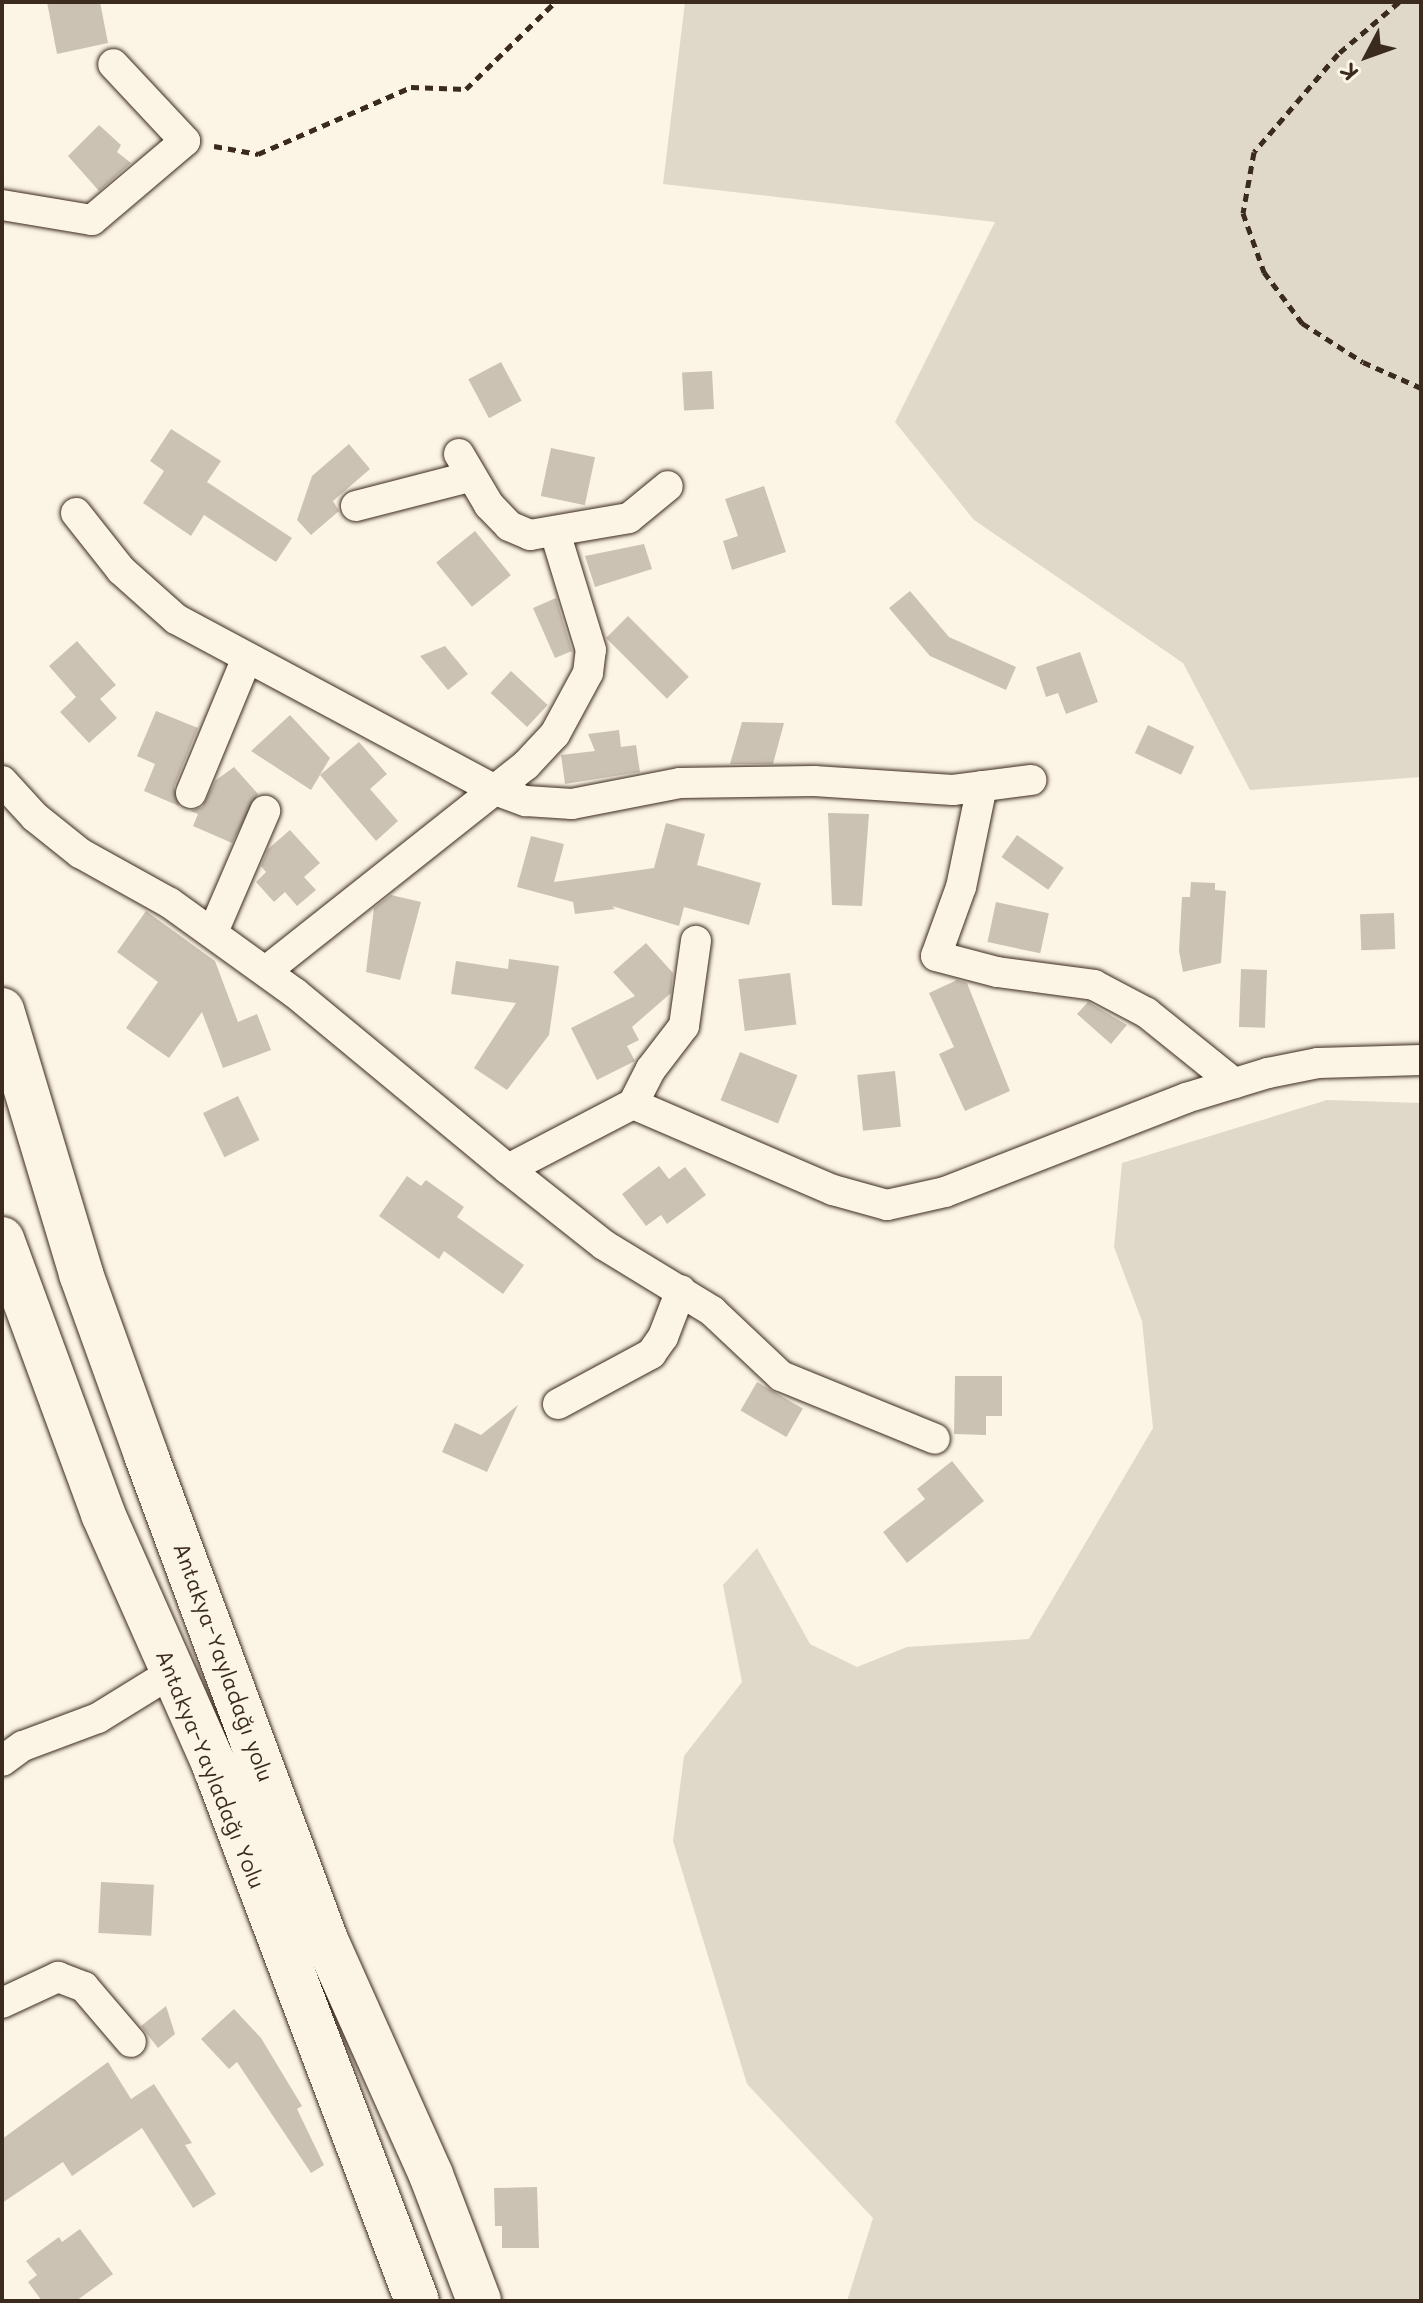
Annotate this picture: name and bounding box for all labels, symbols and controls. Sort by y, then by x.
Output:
north arrow [1327,16,1407,96]
text: K [1333,57,1364,87]
street label: Antakya-Yayladağı yolu [168,1539,280,1785]
street label: Antakya-Yayladağı Yolu [151,1646,271,1892]

